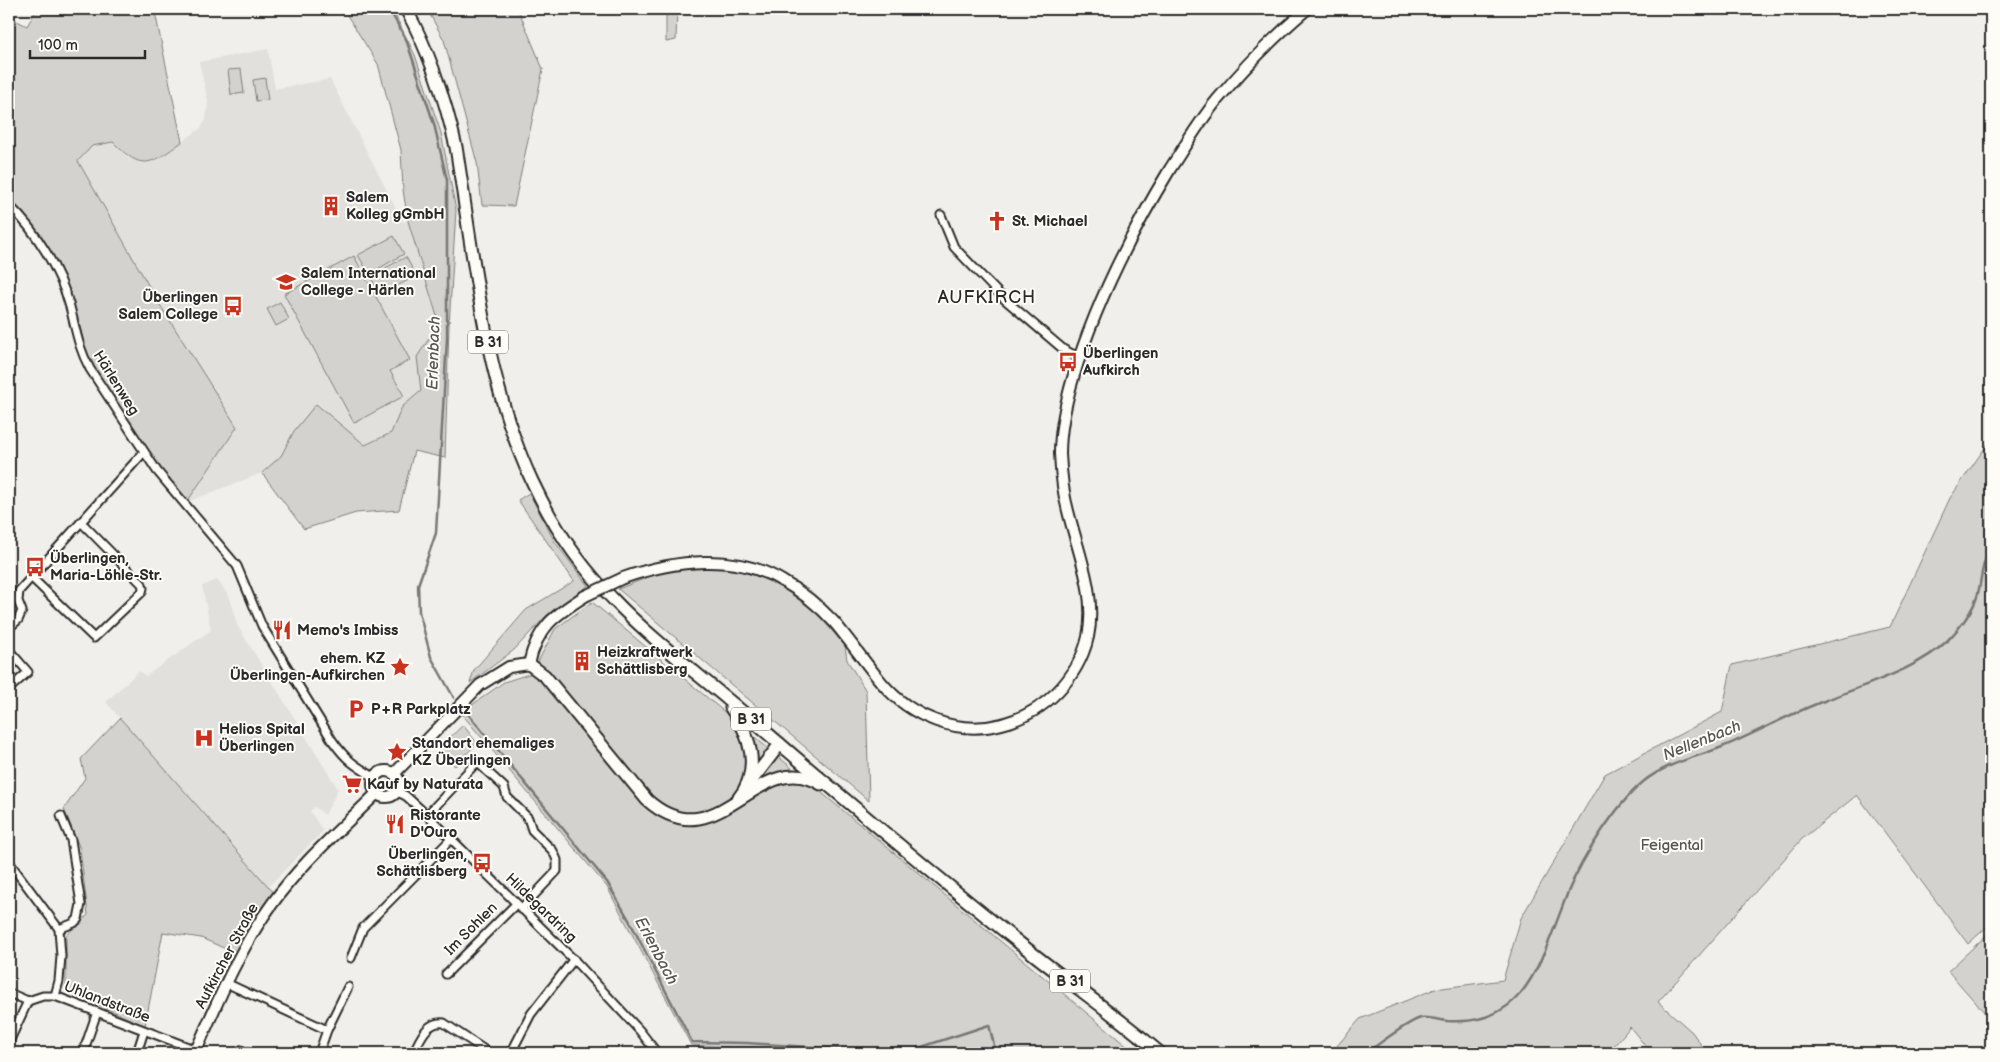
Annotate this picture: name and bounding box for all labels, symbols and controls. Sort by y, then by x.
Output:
scale bar [30,28,145,60]
text: 100 m [38,36,78,55]
place label: Salem Kolleg gGmbH [346,188,445,224]
building icon: Salem Kolleg gGmbH [320,195,342,217]
church icon: St. Michael [986,210,1008,232]
place label: St. Michael [1012,212,1087,231]
place label: Salem International College - Härlen [301,264,436,300]
school or university icon: Salem International College - Härlen [275,271,297,293]
district label: AUFKIRCH [938,287,1036,308]
place label: Überlingen Salem College [119,288,218,324]
bus stop icon: Überlingen Salem College [222,295,244,317]
water label: Erlenbach [423,316,445,390]
road number: B 31 [468,331,508,354]
place label: Überlingen Aufkirch [1082,344,1158,380]
street label: Härlenweg [89,347,143,419]
bus stop icon: Überlingen Aufkirch [1057,351,1079,373]
place label: Überlingen, Maria-Löhle-Str. [50,549,162,585]
bus stop icon: Überlingen, Maria-Löhle-Str. [24,556,46,578]
restaurant icon: Memo's Imbiss [271,619,293,641]
place label: Memo's Imbiss [297,621,398,640]
place label: Heizkraftwerk Schättlisberg [597,643,693,679]
place label: ehem. KZ Überlingen-Aufkirchen [230,649,386,685]
building icon: Heizkraftwerk Schättlisberg [571,650,593,672]
place icon: ehem. KZ Überlingen-Aufkirchen [389,656,411,678]
parking icon: P+R Parkplatz [345,698,367,720]
place label: P+R Parkplatz [371,700,471,719]
road number: B 31 [731,708,771,731]
water label: Nellenbach [1660,717,1744,765]
place label: Helios Spital Überlingen [219,720,305,756]
hospital icon: Helios Spital Überlingen [193,727,215,749]
place label: Standort ehemaliges KZ Überlingen [412,734,554,770]
place icon: Standort ehemaliges KZ Überlingen [386,741,408,763]
supermarket icon: Kauf by Naturata [341,773,363,795]
place label: Kauf by Naturata [367,775,483,794]
place label: Ristorante D'Ouro [410,806,481,842]
restaurant icon: Ristorante D'Ouro [384,813,406,835]
park label: Feigental [1641,836,1703,855]
place label: Überlingen, Schättlisberg [376,845,467,881]
bus stop icon: Überlingen, Schättlisberg [471,852,493,874]
street label: Hildegardring [501,869,581,947]
street label: Im Sohlen [440,898,502,960]
street label: Aufkircher Straße [191,900,263,1012]
water label: Erlenbach [630,914,682,988]
road number: B 31 [1050,969,1090,992]
street label: Uhlandstraße [61,977,153,1027]

